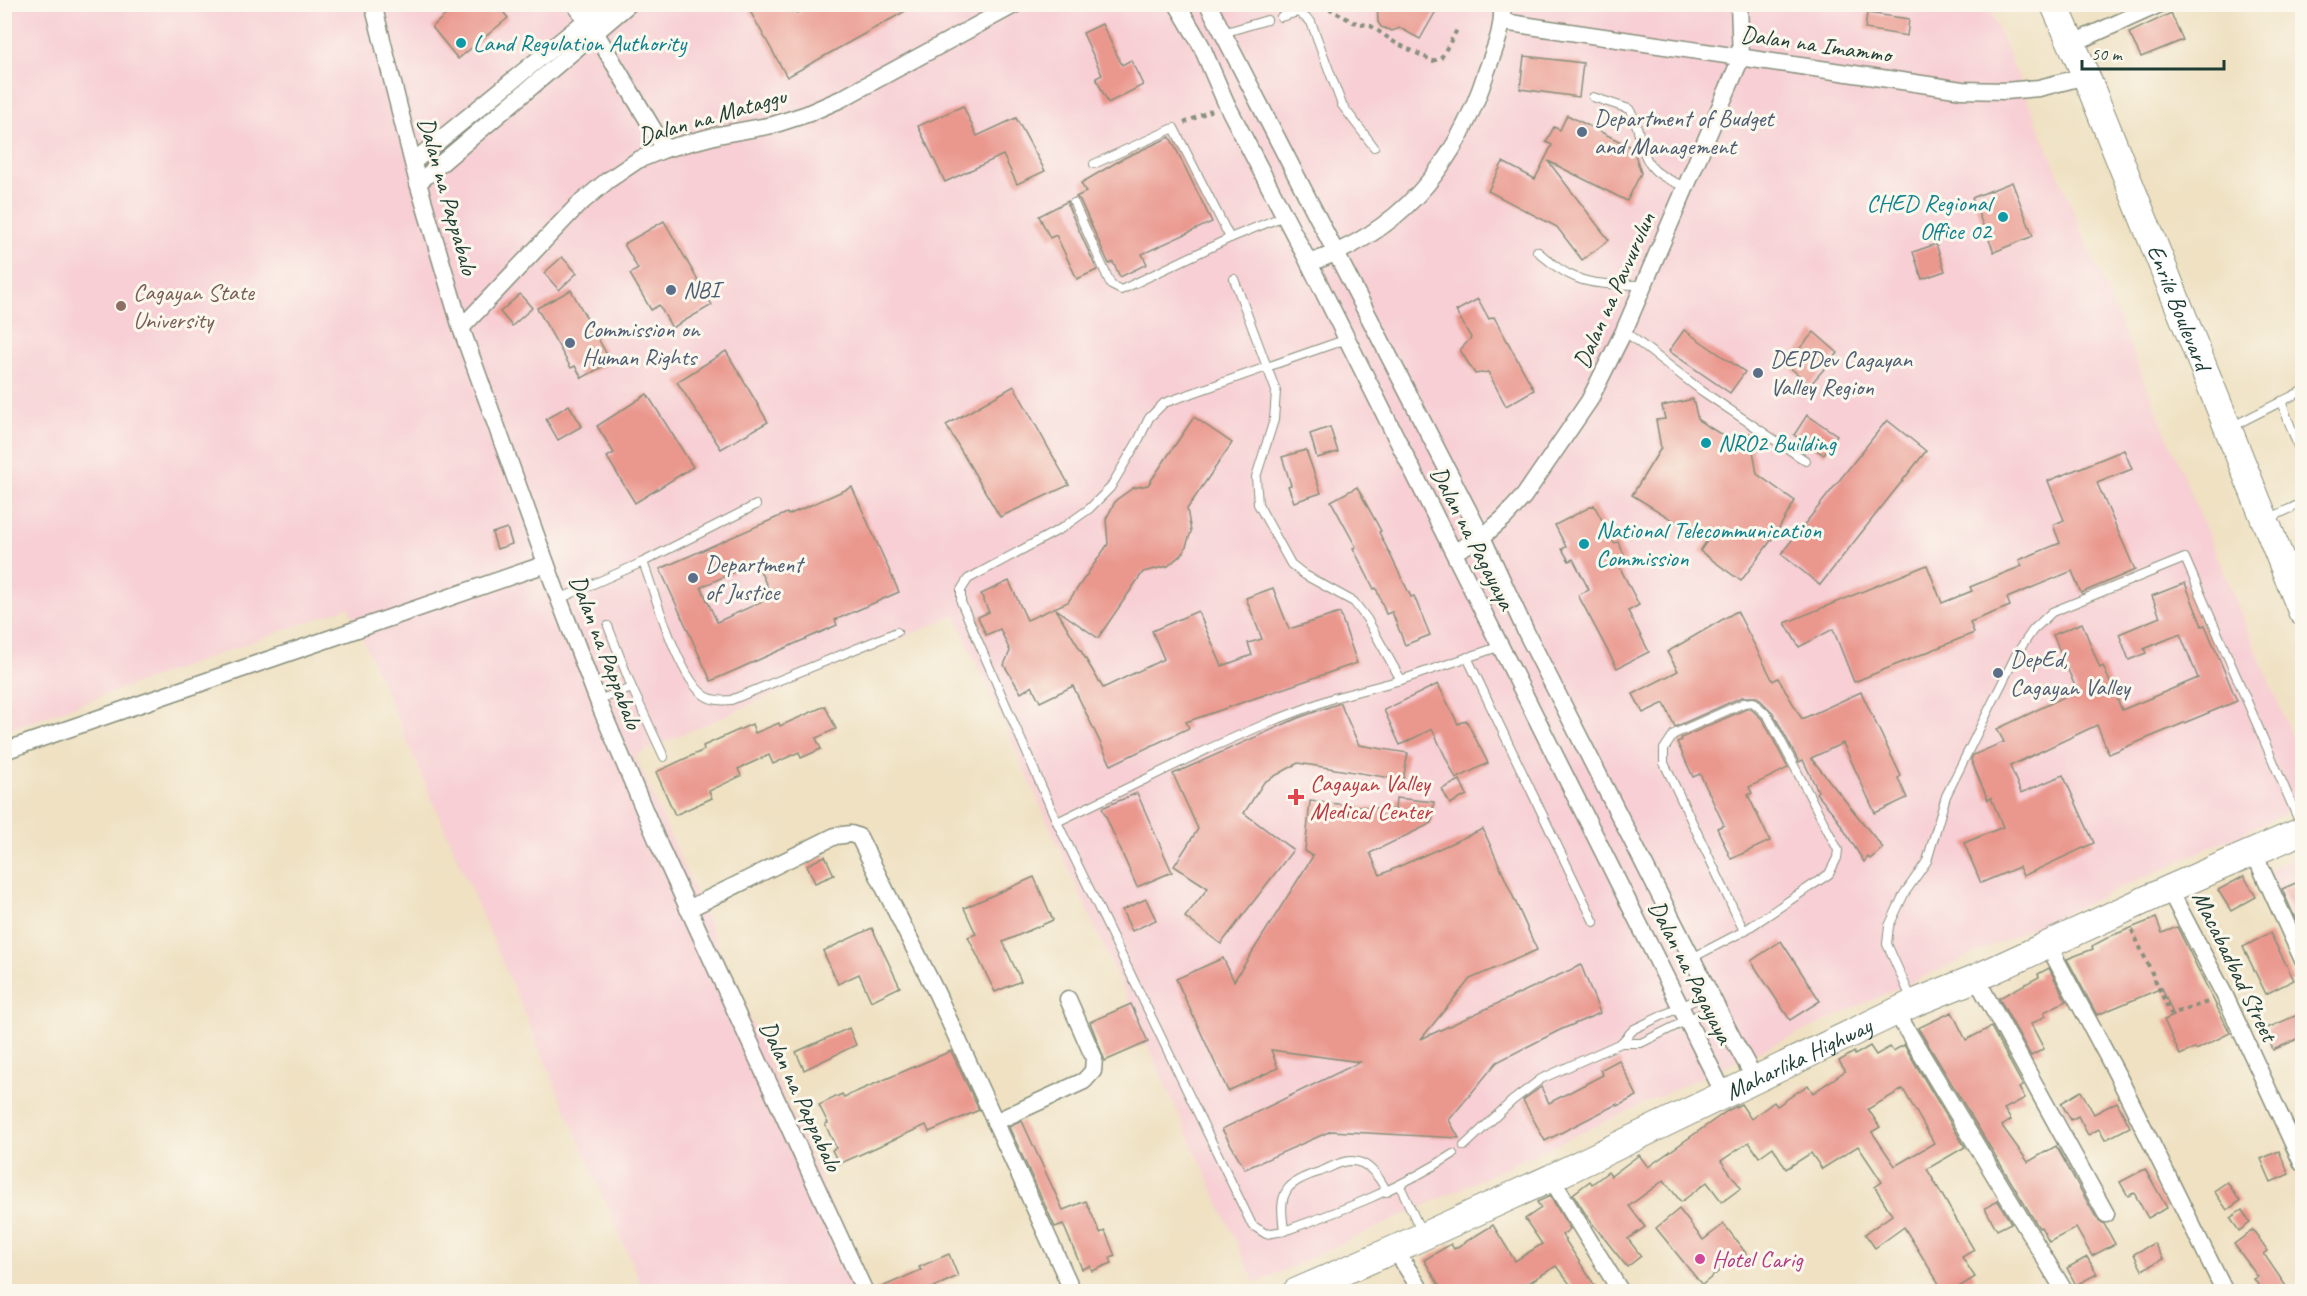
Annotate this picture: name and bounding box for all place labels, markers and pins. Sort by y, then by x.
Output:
place label: Land Regulation Authority [473,28,688,58]
marker: Land Regulation Authority [454,36,468,50]
place label: Department of Budget and Management [1594,103,1775,161]
marker: Department of Budget and Management [1575,125,1589,139]
place label: CHED Regional Office 02 [1866,188,1995,246]
marker: CHED Regional Office 02 [1996,210,2010,224]
place label: NBI [683,275,725,305]
place label: Cagayan State University [133,277,256,335]
marker: NBI [664,283,678,297]
marker: Cagayan State University [114,299,128,313]
place label: Commission on Human Rights [582,314,701,372]
marker: Commission on Human Rights [563,336,577,350]
place label: DEPDev Cagayan Valley Region [1770,344,1913,402]
marker: DEPDev Cagayan Valley Region [1751,366,1765,380]
place label: NRO2 Building [1718,428,1837,458]
marker: NRO2 Building [1699,436,1713,450]
place label: National Telecommunication Commission [1596,515,1821,573]
marker: National Telecommunication Commission [1577,537,1591,551]
place label: Department of Justice [705,549,805,607]
marker: Department of Justice [686,571,700,585]
place label: DepEd, Cagayan Valley [2010,644,2132,702]
marker: DepEd, Cagayan Valley [1991,666,2005,680]
place label: Cagayan Valley Medical Center [1310,768,1434,826]
marker: Cagayan Valley Medical Center [1287,788,1305,806]
place label: Hotel Carig [1712,1244,1804,1274]
marker: Hotel Carig [1693,1252,1707,1266]

